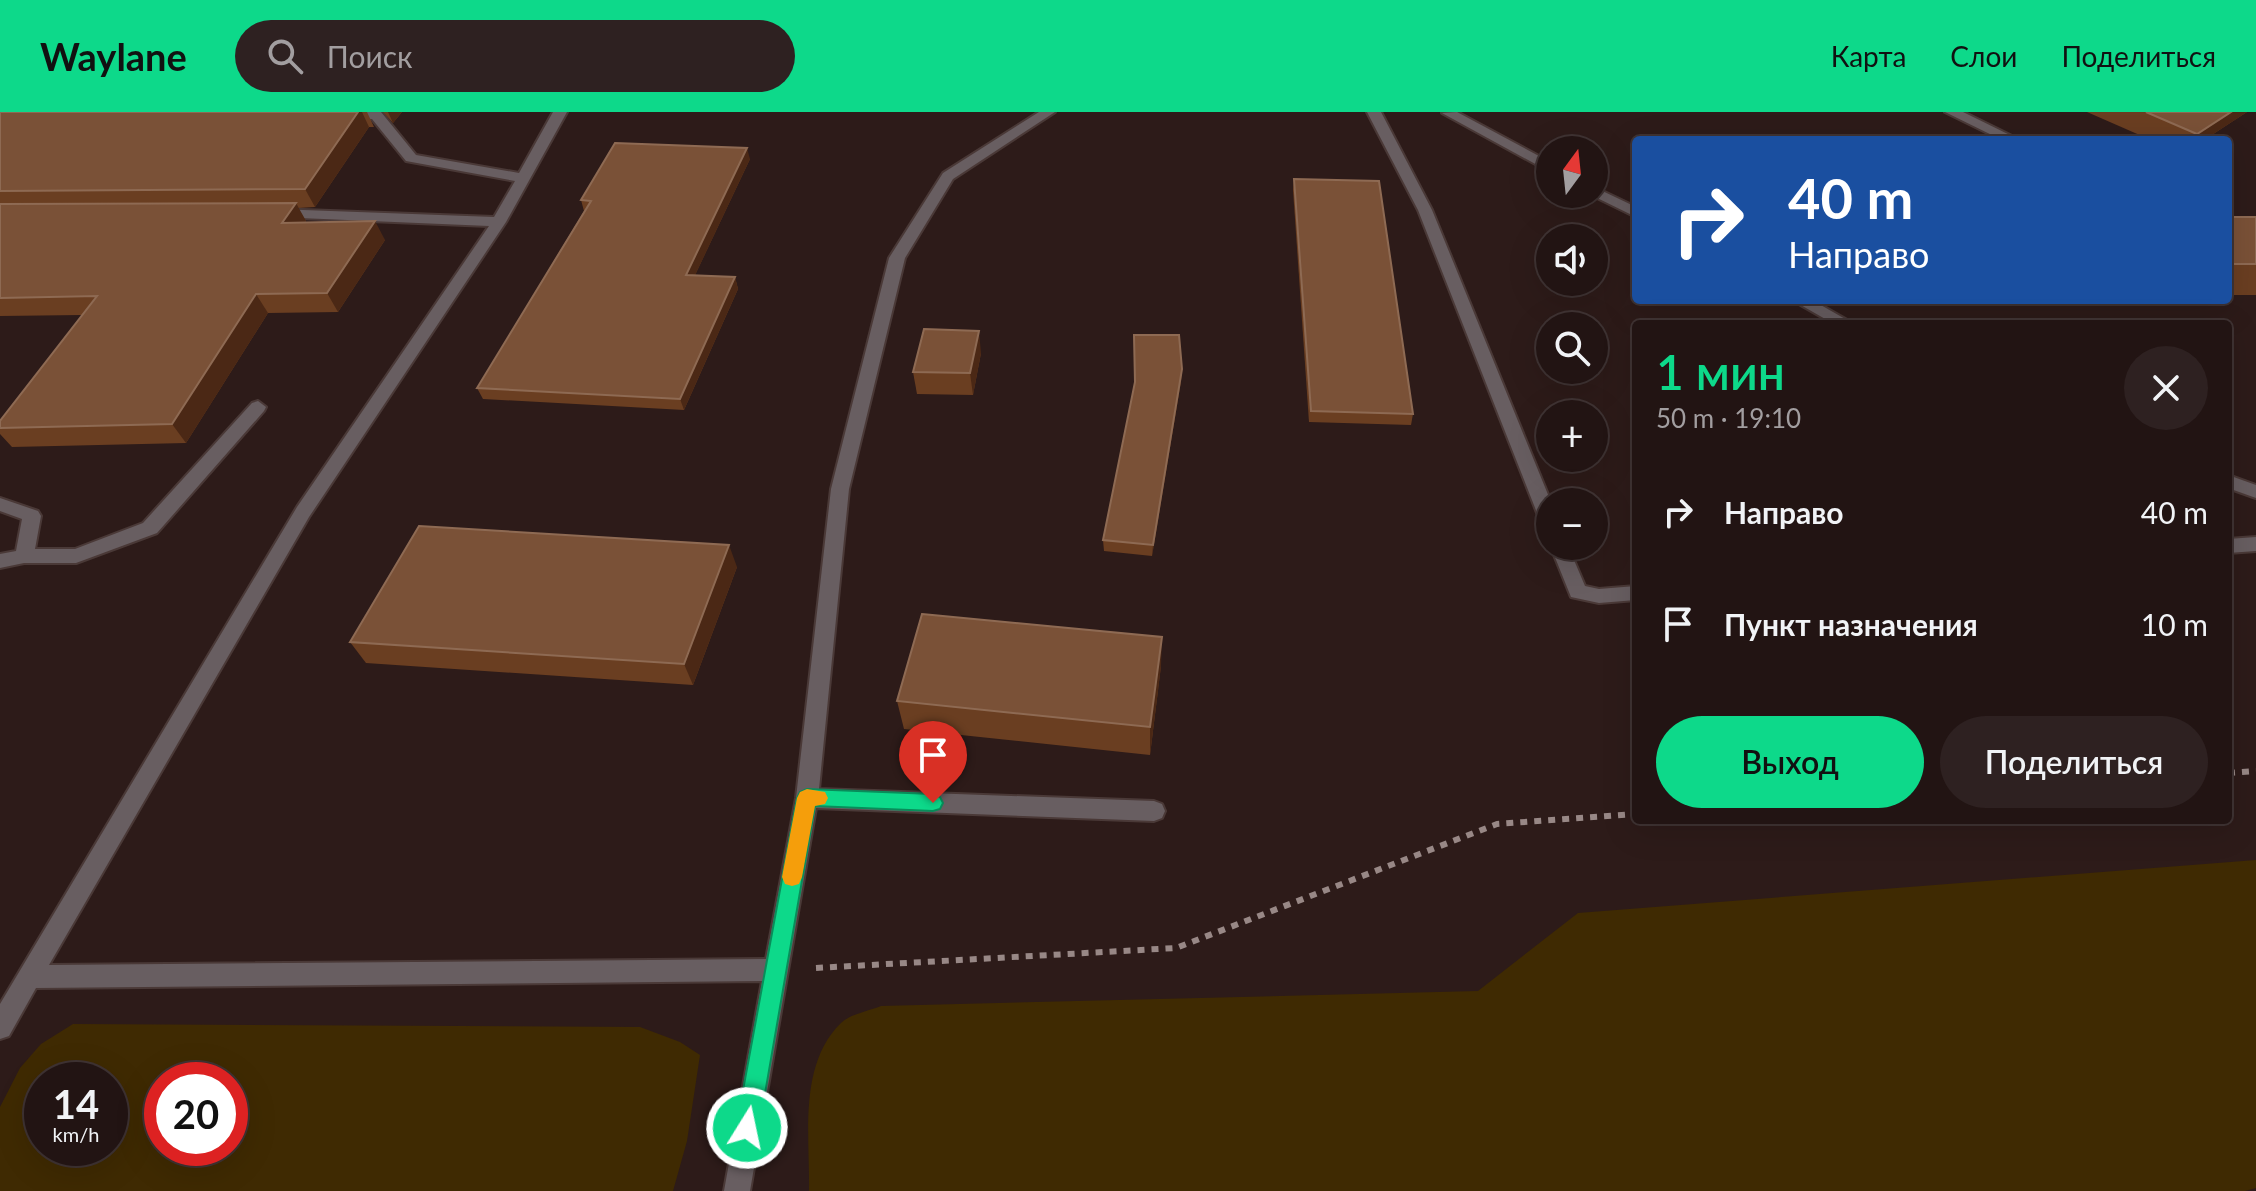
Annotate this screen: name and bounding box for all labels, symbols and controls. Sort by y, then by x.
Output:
search box [235,20,795,92]
text: Waylane [40,33,187,79]
icon: search [263,34,307,78]
text: Поиск [327,38,413,74]
text: Карта [1831,39,1906,73]
text: Слои [1950,39,2017,73]
text: Поделиться [2061,39,2216,73]
north arrow [1536,136,1608,208]
map controls [1536,136,1608,560]
text: 40 m [1788,164,1913,231]
icon: right [1656,168,1760,272]
button: sound [1536,224,1608,296]
text: Направо [1788,232,1929,276]
button: search [1536,312,1608,384]
text: 1 мин [1656,343,1785,400]
button: close [2124,346,2208,430]
button: + [1536,400,1608,472]
text: 50 m · 19:10 [1656,402,1801,434]
button: − [1536,488,1608,560]
icon: right [1656,490,1700,534]
text: Направо [1724,494,1844,530]
text: 40 m [2141,494,2208,530]
icon: arrive [1656,602,1700,646]
text: Пункт назначения [1724,606,1978,642]
text: 10 m [2141,606,2208,642]
button: Выход [1656,716,1924,808]
button: Поделиться [1940,716,2208,808]
pin [899,721,967,803]
icon: arrive [911,733,955,777]
speed limit sign: 20 [144,1062,248,1166]
text: 14 [53,1080,99,1128]
position arrow [705,1086,789,1170]
text: km/h [53,1122,99,1146]

